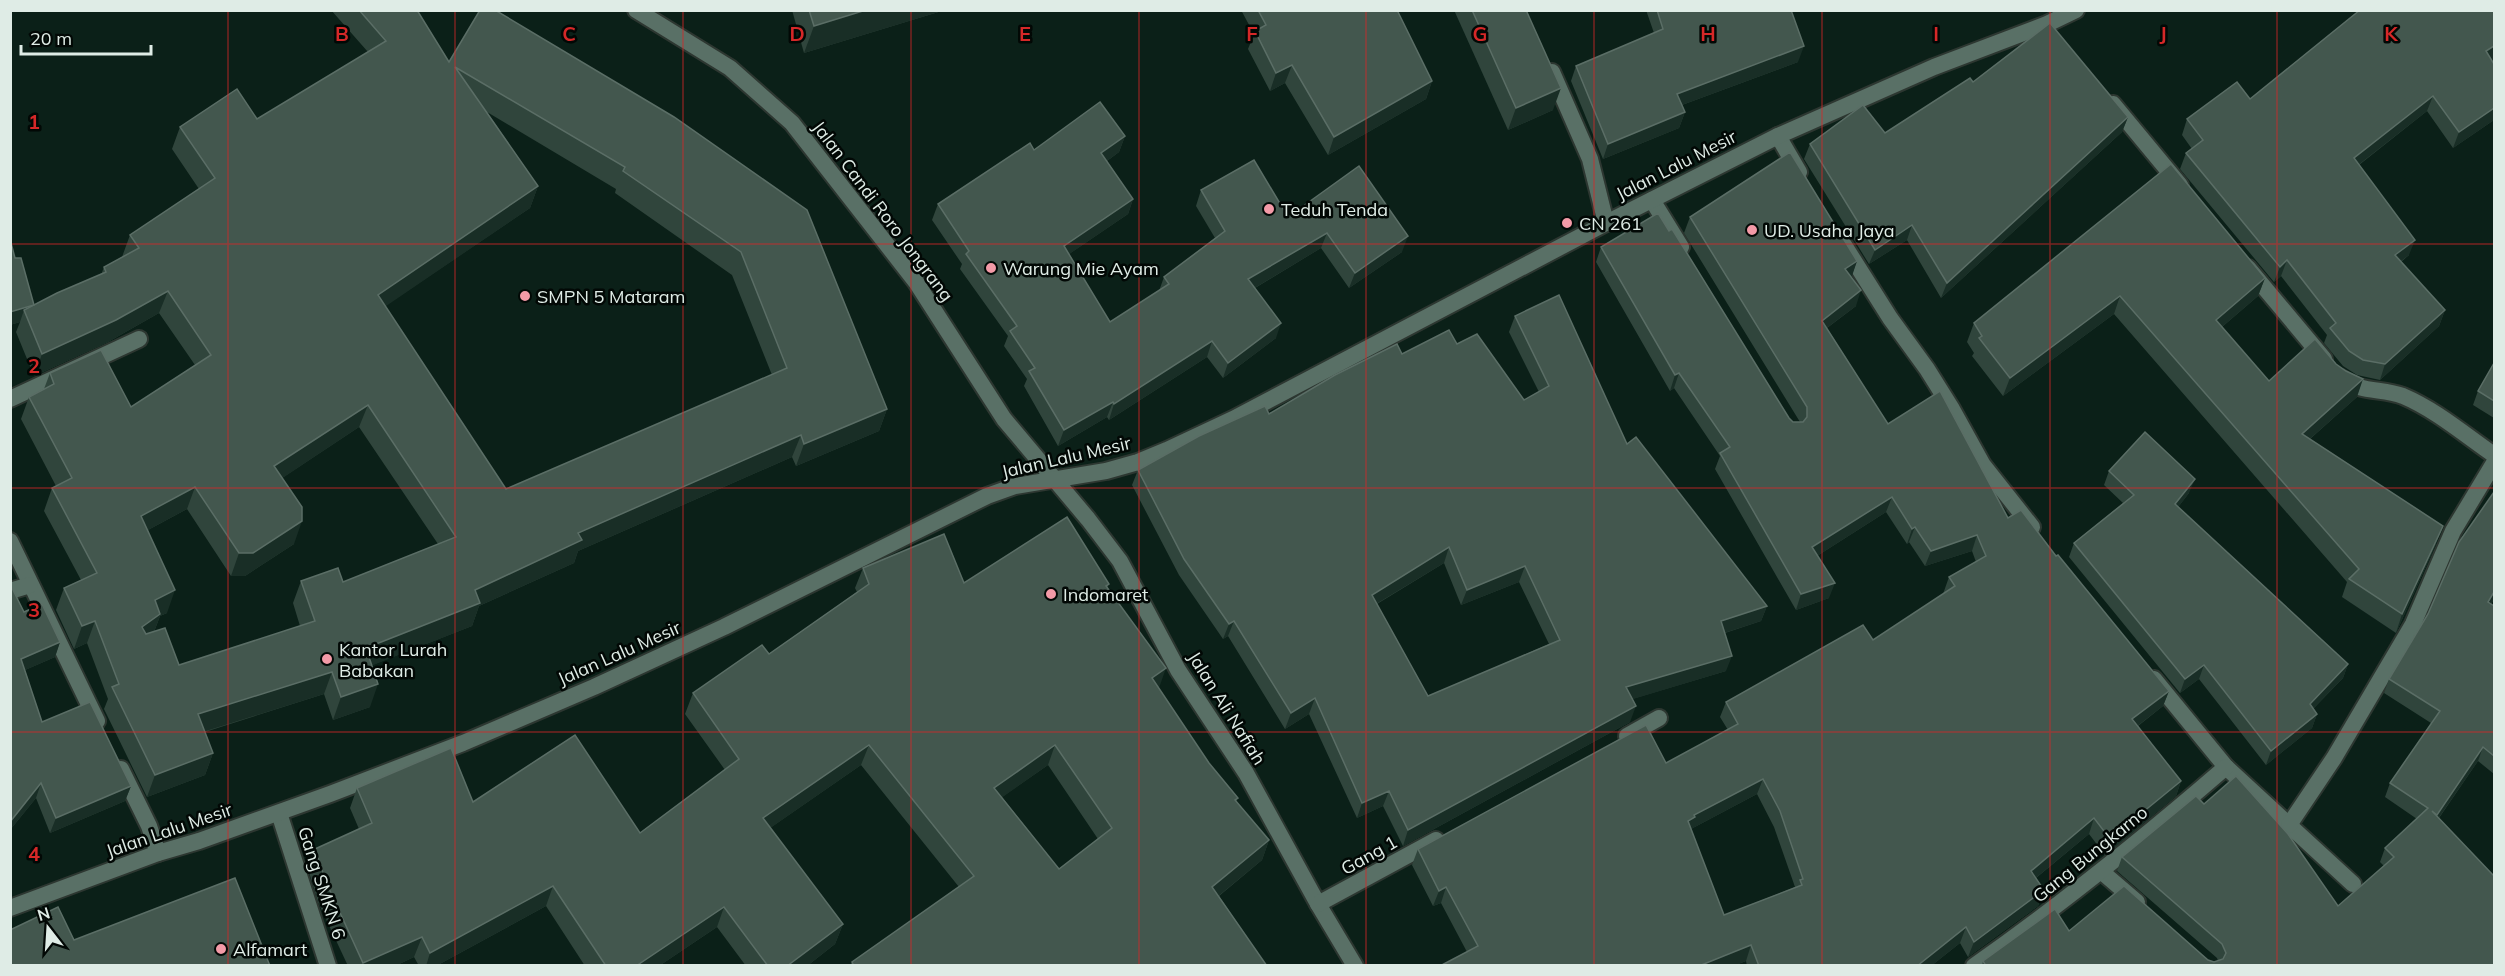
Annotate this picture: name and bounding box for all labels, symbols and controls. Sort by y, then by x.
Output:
scale bar [21,18,152,56]
text: B [335,21,349,46]
text: C [562,21,576,46]
text: D [789,21,805,46]
text: E [1019,21,1031,46]
text: F [1246,21,1258,46]
text: G [1473,21,1487,46]
text: H [1700,21,1716,46]
text: I [1933,21,1939,46]
text: J [2159,21,2167,46]
text: K [2384,21,2398,46]
text: 20 m [30,27,72,50]
text: 1 [28,109,40,134]
street label: Jalan Candi Roro Jongrang [808,116,958,306]
street label: Jalan Lalu Mesir [1612,125,1740,205]
place label: Teduh Tenda [1281,198,1388,221]
marker: Teduh Tenda [1262,202,1276,216]
place label: CN 261 [1579,212,1642,235]
marker: CN 261 [1560,216,1574,230]
place label: UD. Usaha Jaya [1764,219,1894,242]
marker: UD. Usaha Jaya [1745,223,1759,237]
place label: Warung Mie Ayam [1003,257,1159,280]
marker: Warung Mie Ayam [984,261,998,275]
place label: SMPN 5 Mataram [537,285,685,308]
marker: SMPN 5 Mataram [518,289,532,303]
text: 2 [28,353,40,378]
street label: Jalan Lalu Mesir [999,431,1133,483]
place label: Indomaret [1063,583,1148,606]
marker: Indomaret [1044,587,1058,601]
text: 3 [28,597,40,622]
street label: Jalan Lalu Mesir [554,615,684,690]
place label: Kantor Lurah Babakan [339,638,447,682]
street label: Jalan Ali Nafiah [1183,647,1271,769]
marker: Kantor Lurah Babakan [320,652,334,666]
street label: Jalan Lalu Mesir [103,797,236,862]
street label: Gang Bungkarno [2028,801,2152,907]
street label: Gang SMKN 6 [293,824,351,942]
street label: Gang 1 [1337,830,1401,880]
text: 4 [28,841,40,866]
north arrow [18,898,78,958]
text: N [35,902,52,925]
place label: Alfamart [233,938,307,961]
marker: Alfamart [214,942,228,956]

